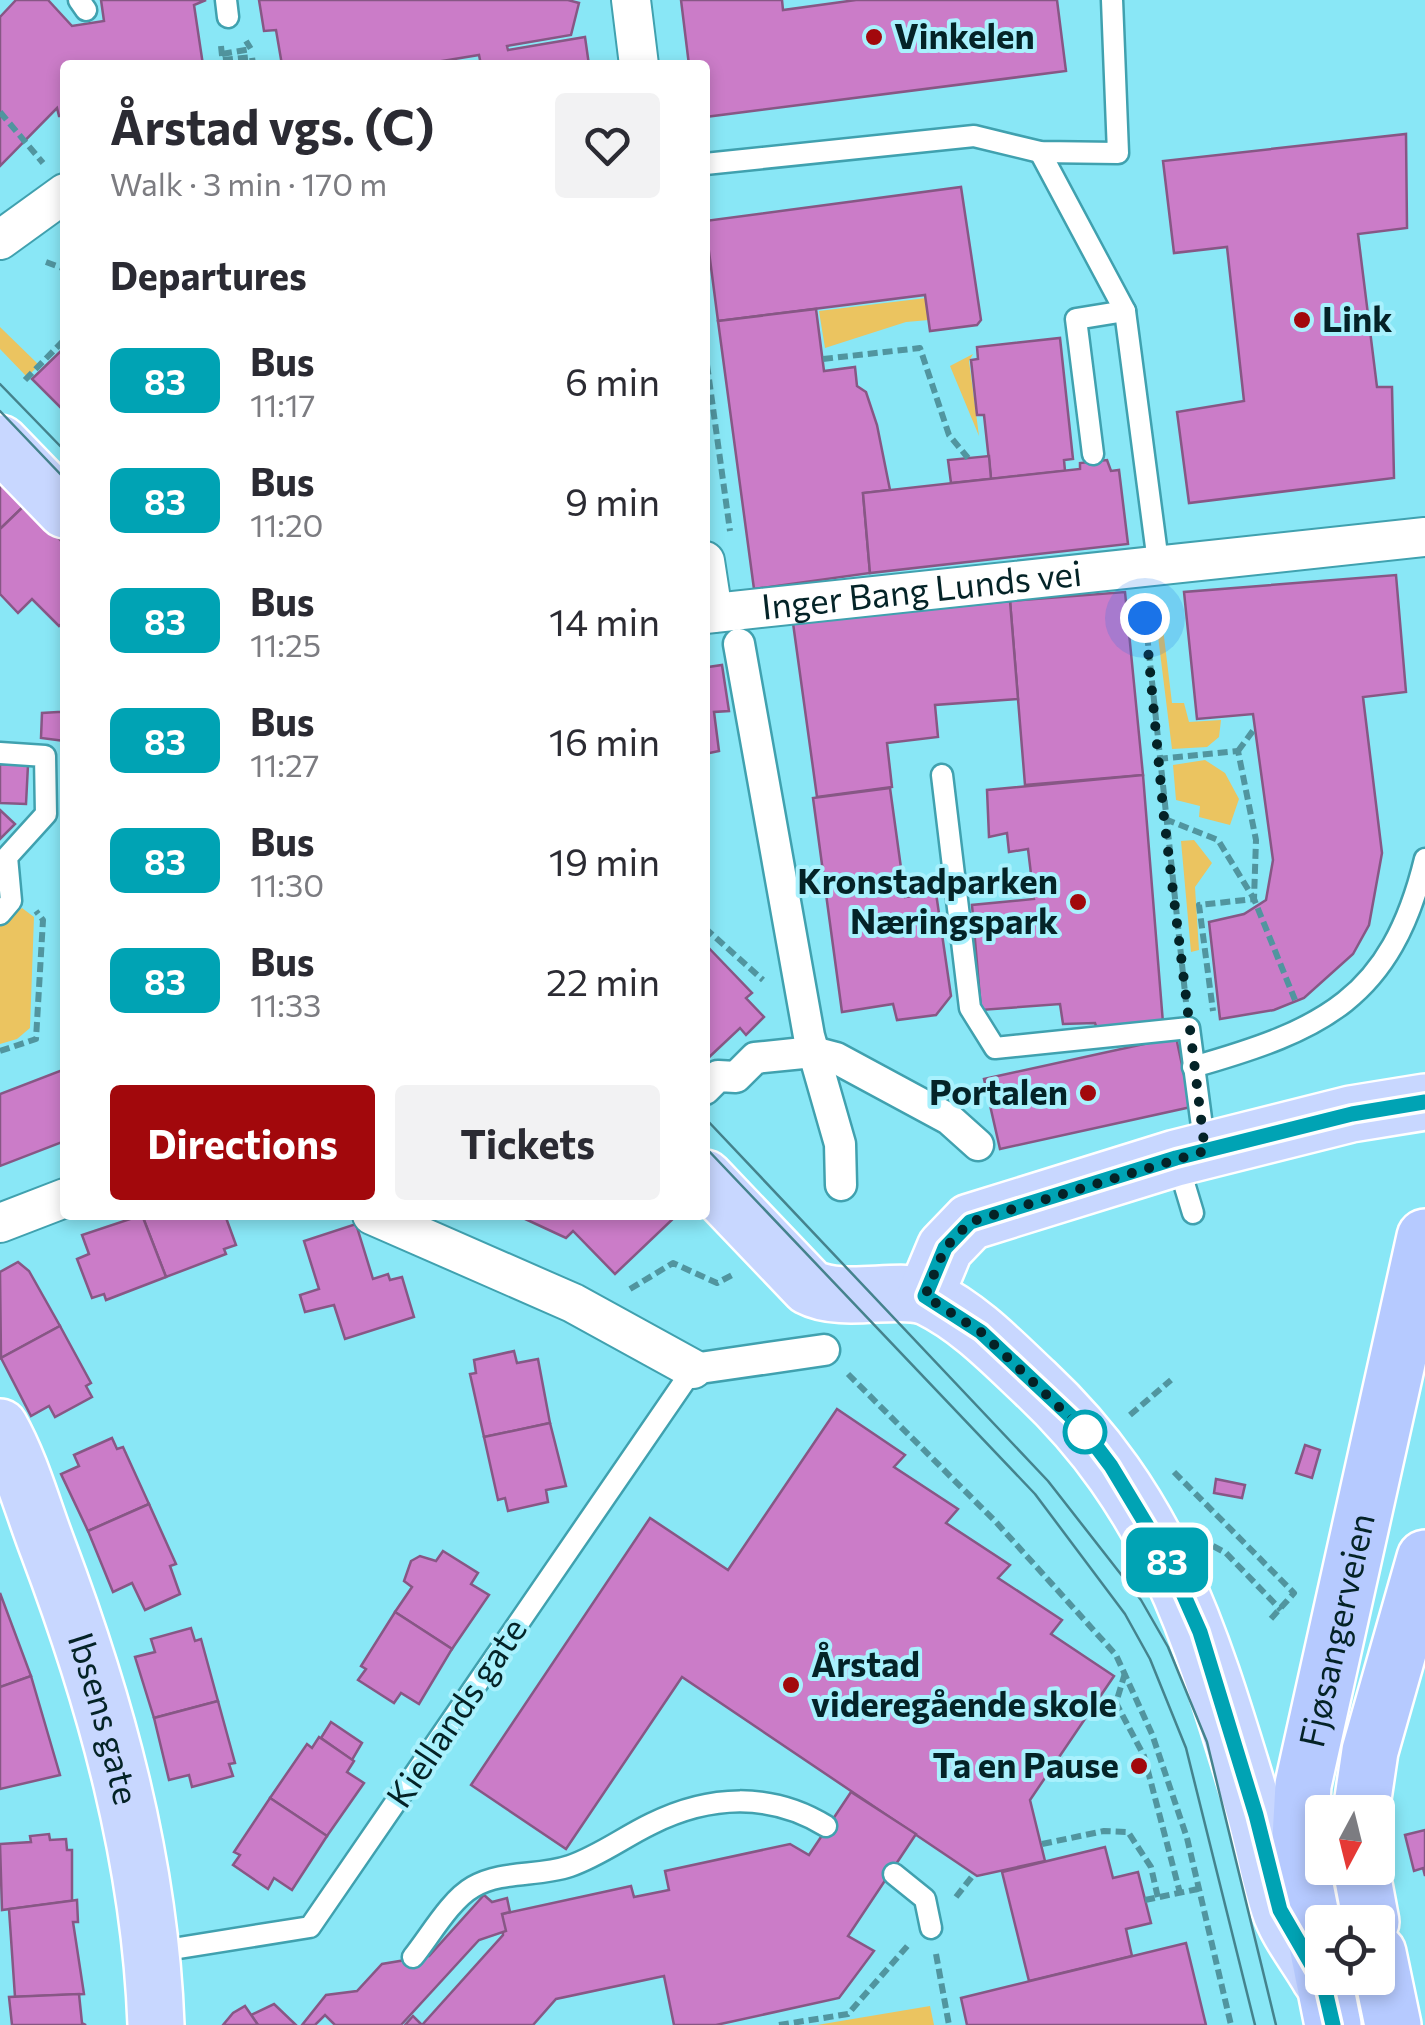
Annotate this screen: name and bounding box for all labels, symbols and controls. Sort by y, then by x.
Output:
place label: Vinkelen [894,13,1035,56]
marker: Vinkelen [863,26,885,48]
button: heart [555,93,660,198]
text: Årstad vgs. (C) [110,96,435,155]
text: Walk · 3 min · 170 m [110,163,387,203]
text: Departures [110,251,307,298]
place label: Link [1322,296,1392,339]
marker: Link [1291,309,1313,331]
text: Bus [250,337,315,384]
text: 6 min [565,357,660,404]
text: 83 [144,359,186,402]
text: 11:17 [250,384,316,424]
text: Bus [250,457,315,504]
text: 9 min [565,477,660,524]
text: 83 [144,479,186,522]
text: 11:20 [250,504,323,544]
street label: Inger Bang Lunds vei [759,550,1084,627]
text: Bus [250,577,315,624]
your location [1120,593,1170,643]
text: 14 min [549,597,660,644]
text: 83 [144,599,186,642]
text: 11:25 [250,624,321,664]
text: Bus [250,697,315,744]
text: 16 min [549,717,660,764]
text: 83 [144,719,186,762]
text: 11:27 [250,744,319,784]
text: Bus [250,817,315,864]
text: 19 min [549,837,660,884]
text: 83 [144,839,186,882]
place label: Kronstadparken Næringspark [797,858,1058,941]
text: 11:30 [250,864,324,904]
marker: Kronstadparken Næringspark [1067,891,1089,913]
text: Bus [250,937,315,984]
text: 22 min [546,957,660,1004]
text: 83 [144,959,186,1002]
text: 11:33 [250,984,321,1024]
place label: Portalen [929,1069,1068,1112]
marker: Portalen [1077,1082,1099,1104]
button: Directions [110,1085,375,1200]
button: Tickets [395,1085,660,1200]
unlabelled marker [1064,1411,1106,1453]
street label: Fjøsangerveien [1288,1509,1382,1751]
line badge: 83 [1122,1528,1212,1592]
text: 83 [1146,1539,1188,1582]
street label: Kiellands gate [376,1609,534,1815]
street label: Ibsens gate [61,1626,150,1808]
place label: Årstad videregående skole [811,1641,1117,1724]
marker: Årstad videregående skole [780,1674,802,1696]
place label: Ta en Pause [932,1742,1119,1785]
marker: Ta en Pause [1128,1755,1150,1777]
north arrow [1305,1795,1395,1885]
map controls [1305,1795,1395,1995]
button: locate [1305,1905,1395,1995]

